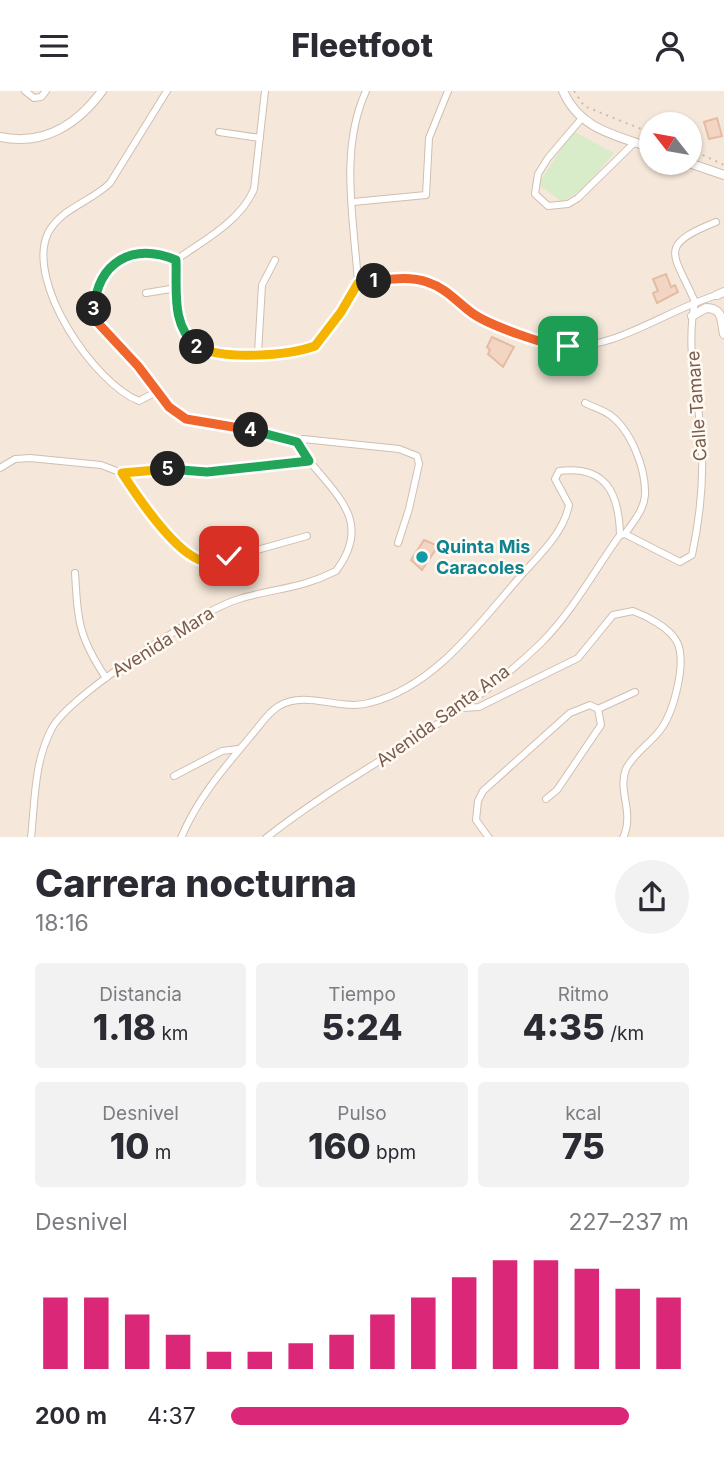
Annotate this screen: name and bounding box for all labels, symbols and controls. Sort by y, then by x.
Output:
text: Fleetfoot [291,26,433,65]
icon: menu [35,27,73,65]
icon: person [651,27,689,65]
north arrow [639,112,702,175]
map controls [639,112,702,175]
pin: 1 [356,263,392,299]
text: 1 [369,269,378,292]
pin: 3 [76,291,112,326]
text: 3 [87,297,100,320]
pin [538,316,598,376]
icon: arrive [549,327,587,365]
pin: 2 [180,329,214,365]
text: 2 [191,335,202,358]
street label: Calle Tamare [682,350,711,462]
pin: 4 [233,413,268,447]
text: 4 [244,418,257,441]
pin: 5 [150,451,186,487]
text: 5 [161,457,174,480]
pin [199,526,259,586]
place label: Quinta Mis Caracoles [436,536,530,578]
icon: check [210,537,248,575]
marker: Quinta Mis Caracoles [414,549,430,565]
street label: Avenida Mara [108,602,217,681]
street label: Avenida Santa Ana [372,660,513,771]
text: Carrera nocturna [35,860,357,906]
button: share [615,860,689,934]
text: 18:16 [35,909,89,937]
text: Distancia [99,983,182,1006]
text: Tiempo [328,983,396,1006]
text: Ritmo [558,983,609,1006]
text: 1.18 [93,1006,156,1048]
text: 5:24 [321,1006,403,1048]
text: 4:35 [523,1006,605,1048]
text: km [156,1022,189,1045]
text: /km [605,1022,644,1045]
text: Desnivel [102,1102,179,1125]
text: Pulso [337,1102,387,1125]
text: kcal [565,1102,601,1125]
text: 10 [110,1125,150,1167]
text: 160 [308,1125,371,1167]
text: 75 [562,1125,605,1167]
text: m [150,1141,172,1164]
text: bpm [371,1141,416,1164]
text: Desnivel [35,1208,128,1236]
text: 227–237 m [569,1208,689,1236]
text: 200 m [35,1402,107,1430]
text: 4:37 [147,1402,196,1430]

